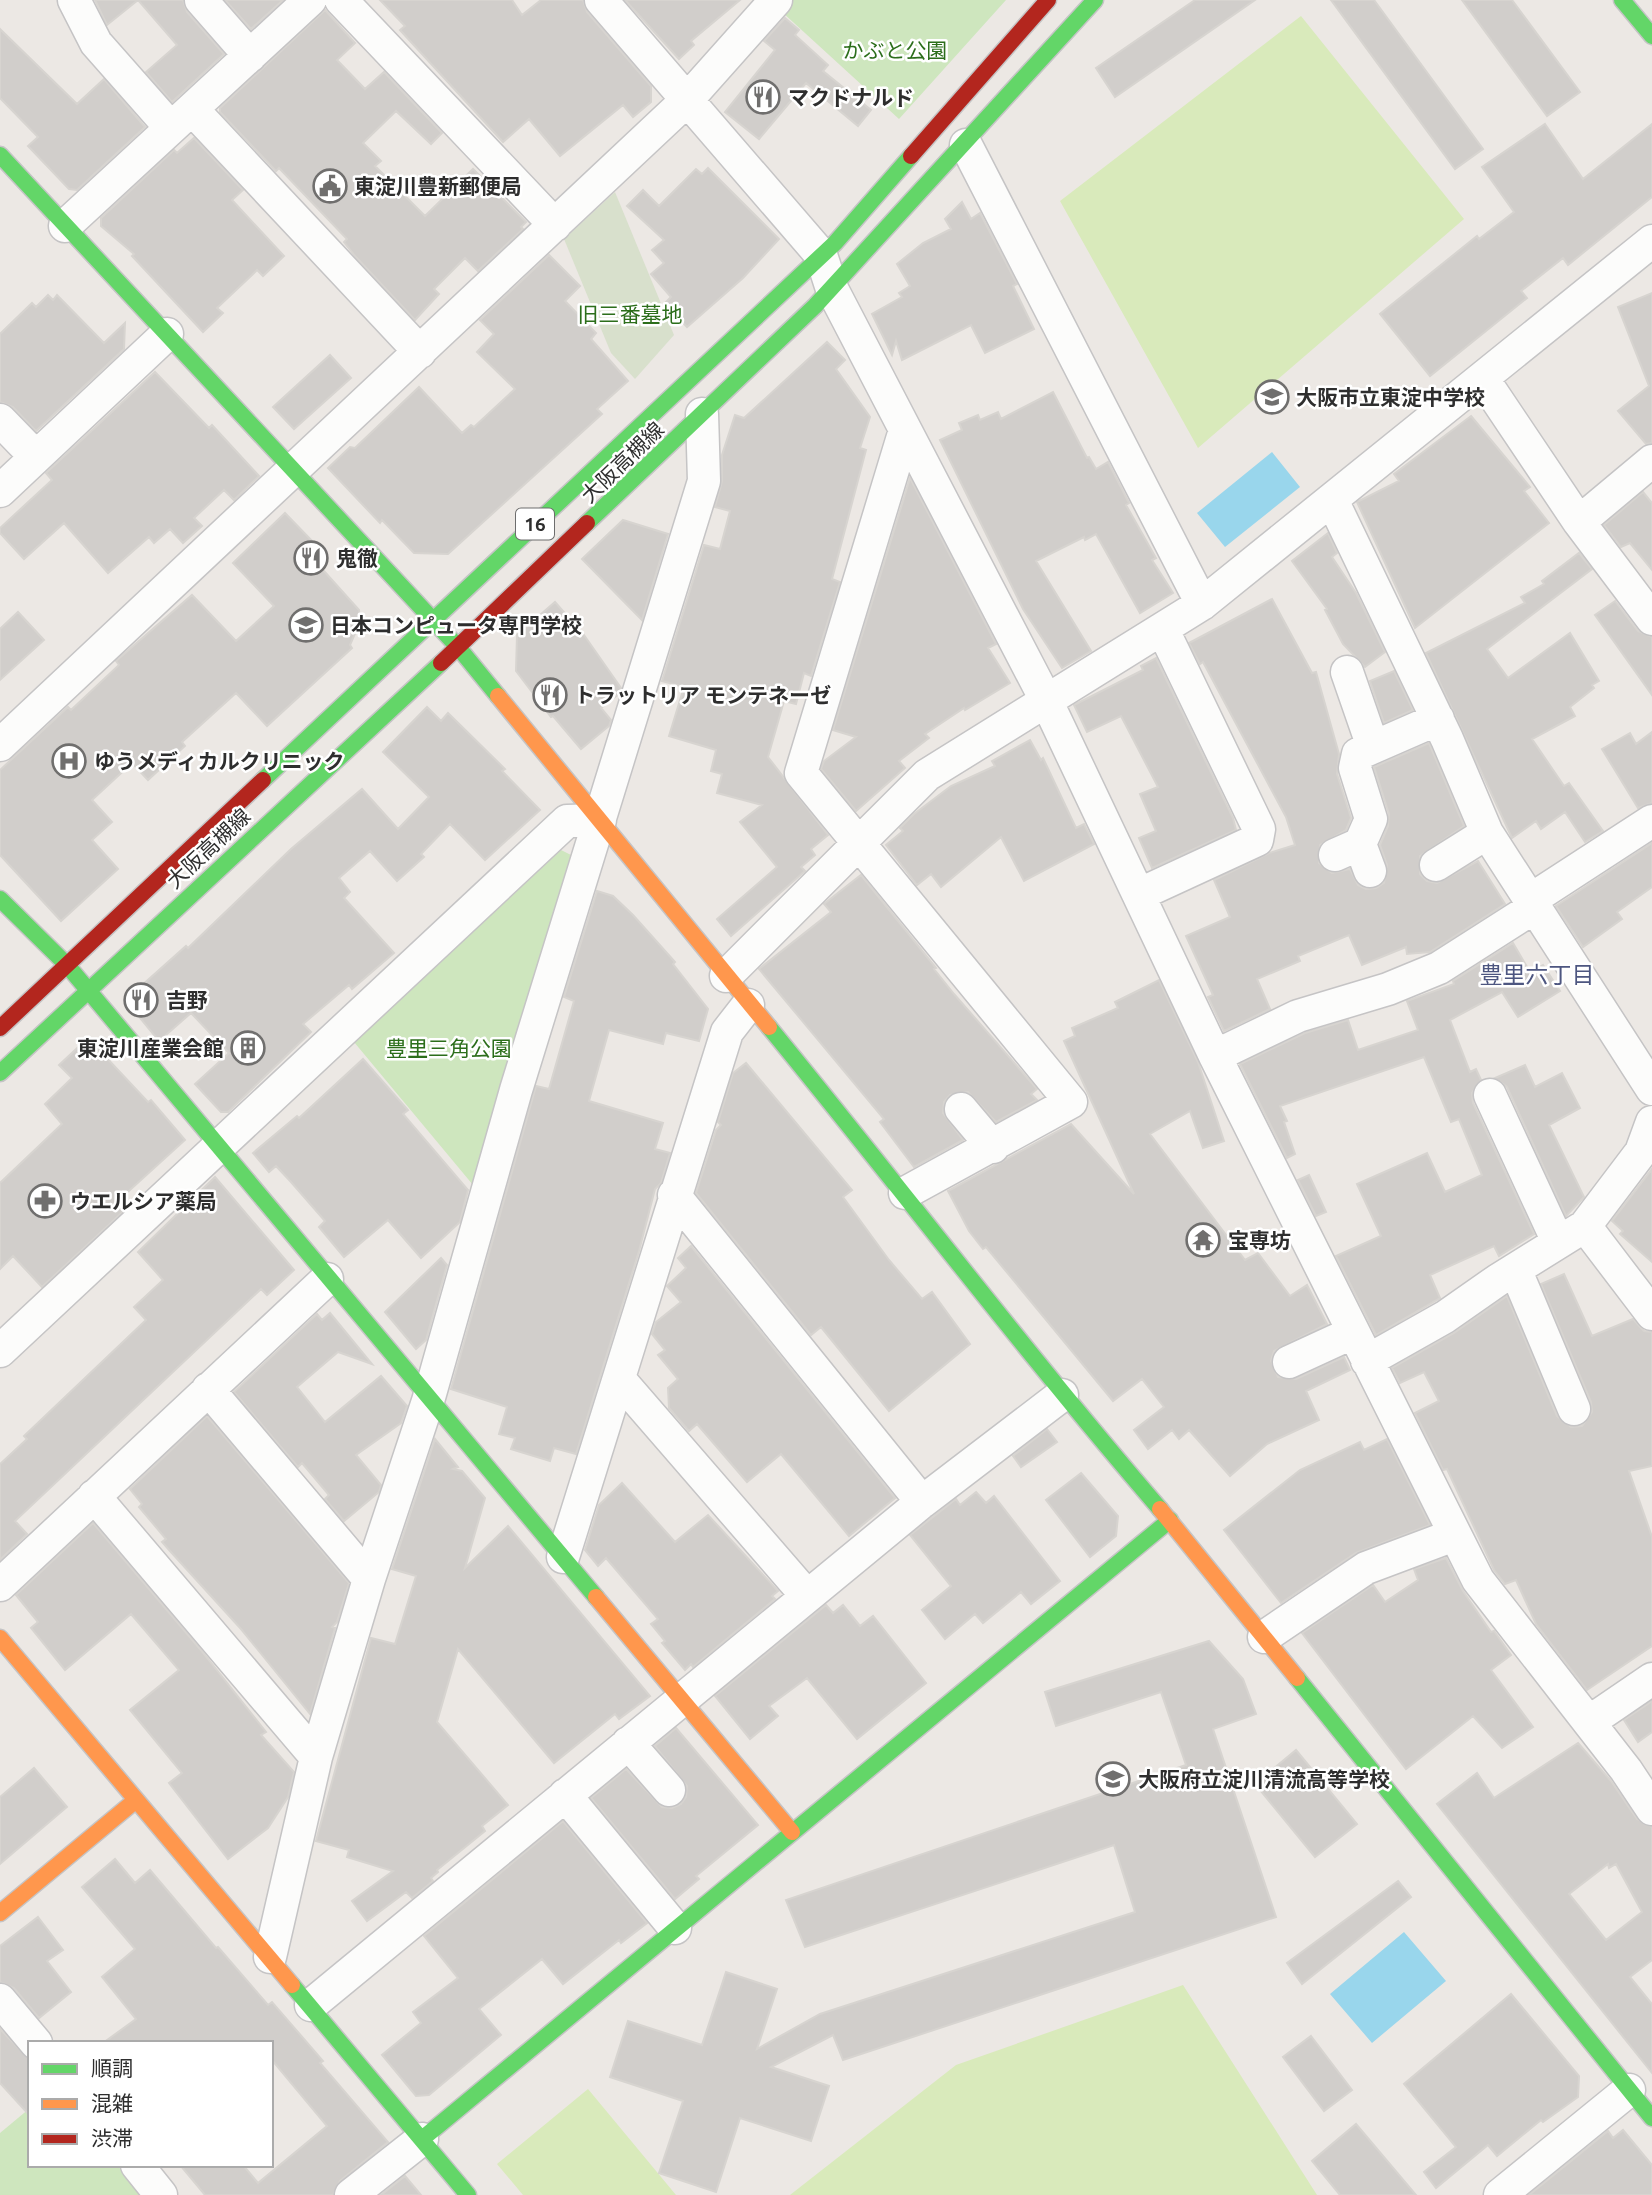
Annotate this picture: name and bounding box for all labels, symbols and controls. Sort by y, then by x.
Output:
park label: かぶと公園 [843,38,948,62]
restaurant icon: マクドナルド [744,78,782,116]
place label: マクドナルド [788,85,914,109]
public building icon: 東淀川豊新郵便局 [311,167,349,205]
place label: 東淀川豊新郵便局 [354,174,522,198]
park label: 旧三番墓地 [578,302,683,326]
school or university icon: 大阪市立東淀中学校 [1253,378,1291,416]
place label: 大阪市立東淀中学校 [1296,385,1485,409]
street label: 大阪高槻線 [576,417,668,507]
road number: 16 [516,509,554,540]
restaurant icon: 鬼徹 [292,539,330,577]
place label: 鬼徹 [336,546,378,570]
school or university icon: 日本コンピュータ専門学校 [287,606,325,644]
place label: 日本コンピュータ専門学校 [330,613,582,637]
restaurant icon: トラットリア モンテネーゼ [531,676,569,714]
place label: トラットリア モンテネーゼ [574,683,831,707]
hospital icon: ゆうメディカルクリニック [50,742,88,780]
place label: ゆうメディカルクリニック [94,749,345,773]
street label: 大阪高槻線 [161,803,255,893]
district label: 豊里六丁目 [1480,962,1595,987]
restaurant icon: 吉野 [122,981,160,1019]
place label: 吉野 [166,988,208,1012]
building icon: 東淀川産業会館 [229,1029,267,1067]
place label: 東淀川産業会館 [77,1036,224,1060]
park label: 豊里三角公園 [386,1036,512,1060]
pharmacy icon: ウエルシア薬局 [26,1182,64,1220]
place label: ウエルシア薬局 [70,1189,217,1213]
temple icon: 宝専坊 [1184,1221,1222,1259]
place label: 宝専坊 [1228,1228,1291,1252]
school or university icon: 大阪府立淀川清流高等学校 [1094,1760,1132,1798]
place label: 大阪府立淀川清流高等学校 [1138,1767,1390,1791]
legend [28,2041,273,2167]
text: 順調 [91,2056,133,2080]
text: 混雑 [91,2091,133,2115]
text: 渋滞 [91,2126,133,2150]

